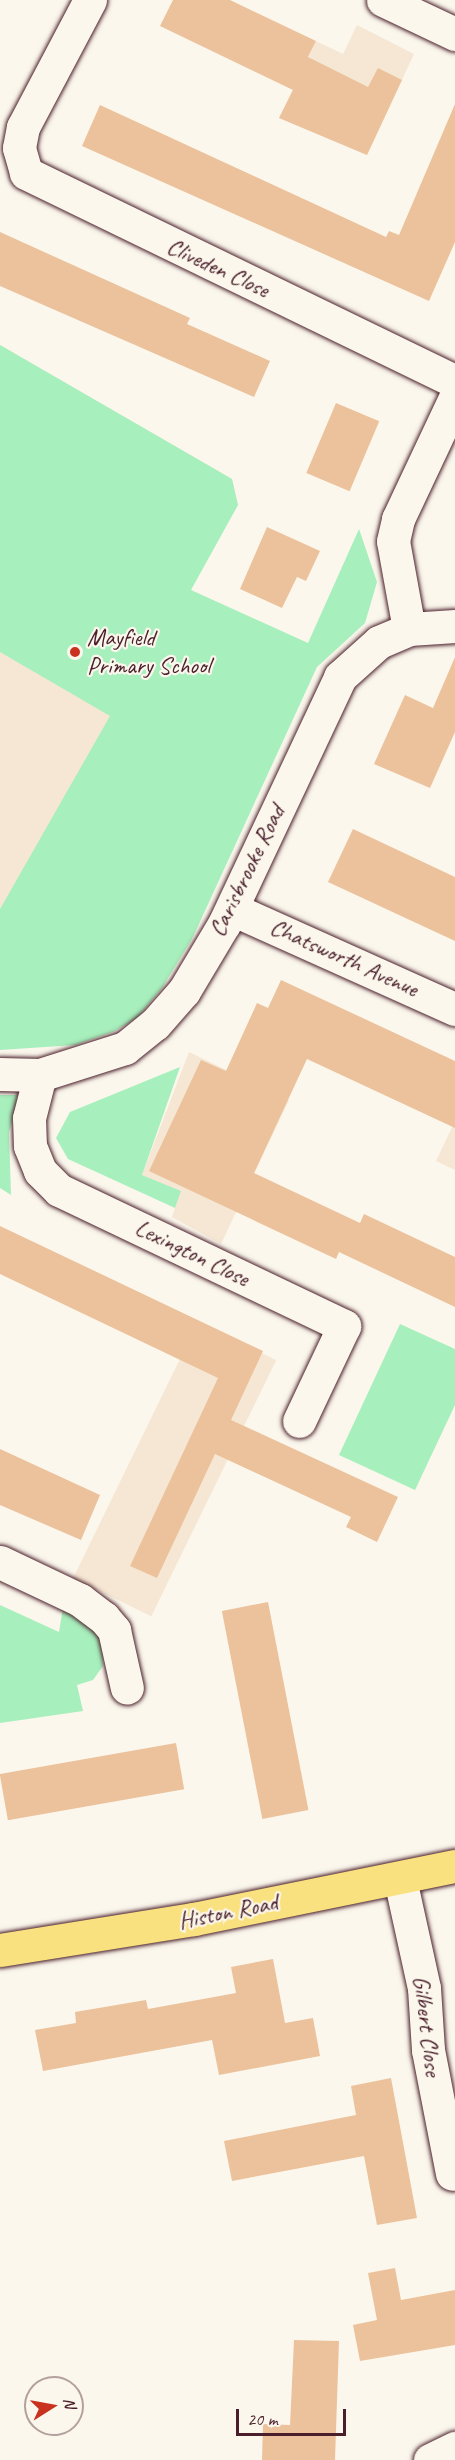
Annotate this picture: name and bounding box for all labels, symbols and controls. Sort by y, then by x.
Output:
street label: Cliveden Close [162,232,274,304]
place label: Mayfield Primary School [87,624,210,680]
marker: Mayfield Primary School [68,645,82,659]
street label: Carisbrooke Road [203,801,291,941]
street label: Chatsworth Avenue [266,913,422,1003]
street label: Lexington Close [130,1213,254,1293]
street label: Histon Road [176,1888,280,1936]
street label: Gilbert Close [407,1974,447,2078]
north arrow [24,2376,84,2436]
text: N [59,2396,80,2410]
scale bar [239,2397,348,2435]
text: 20 m [247,2408,278,2430]

